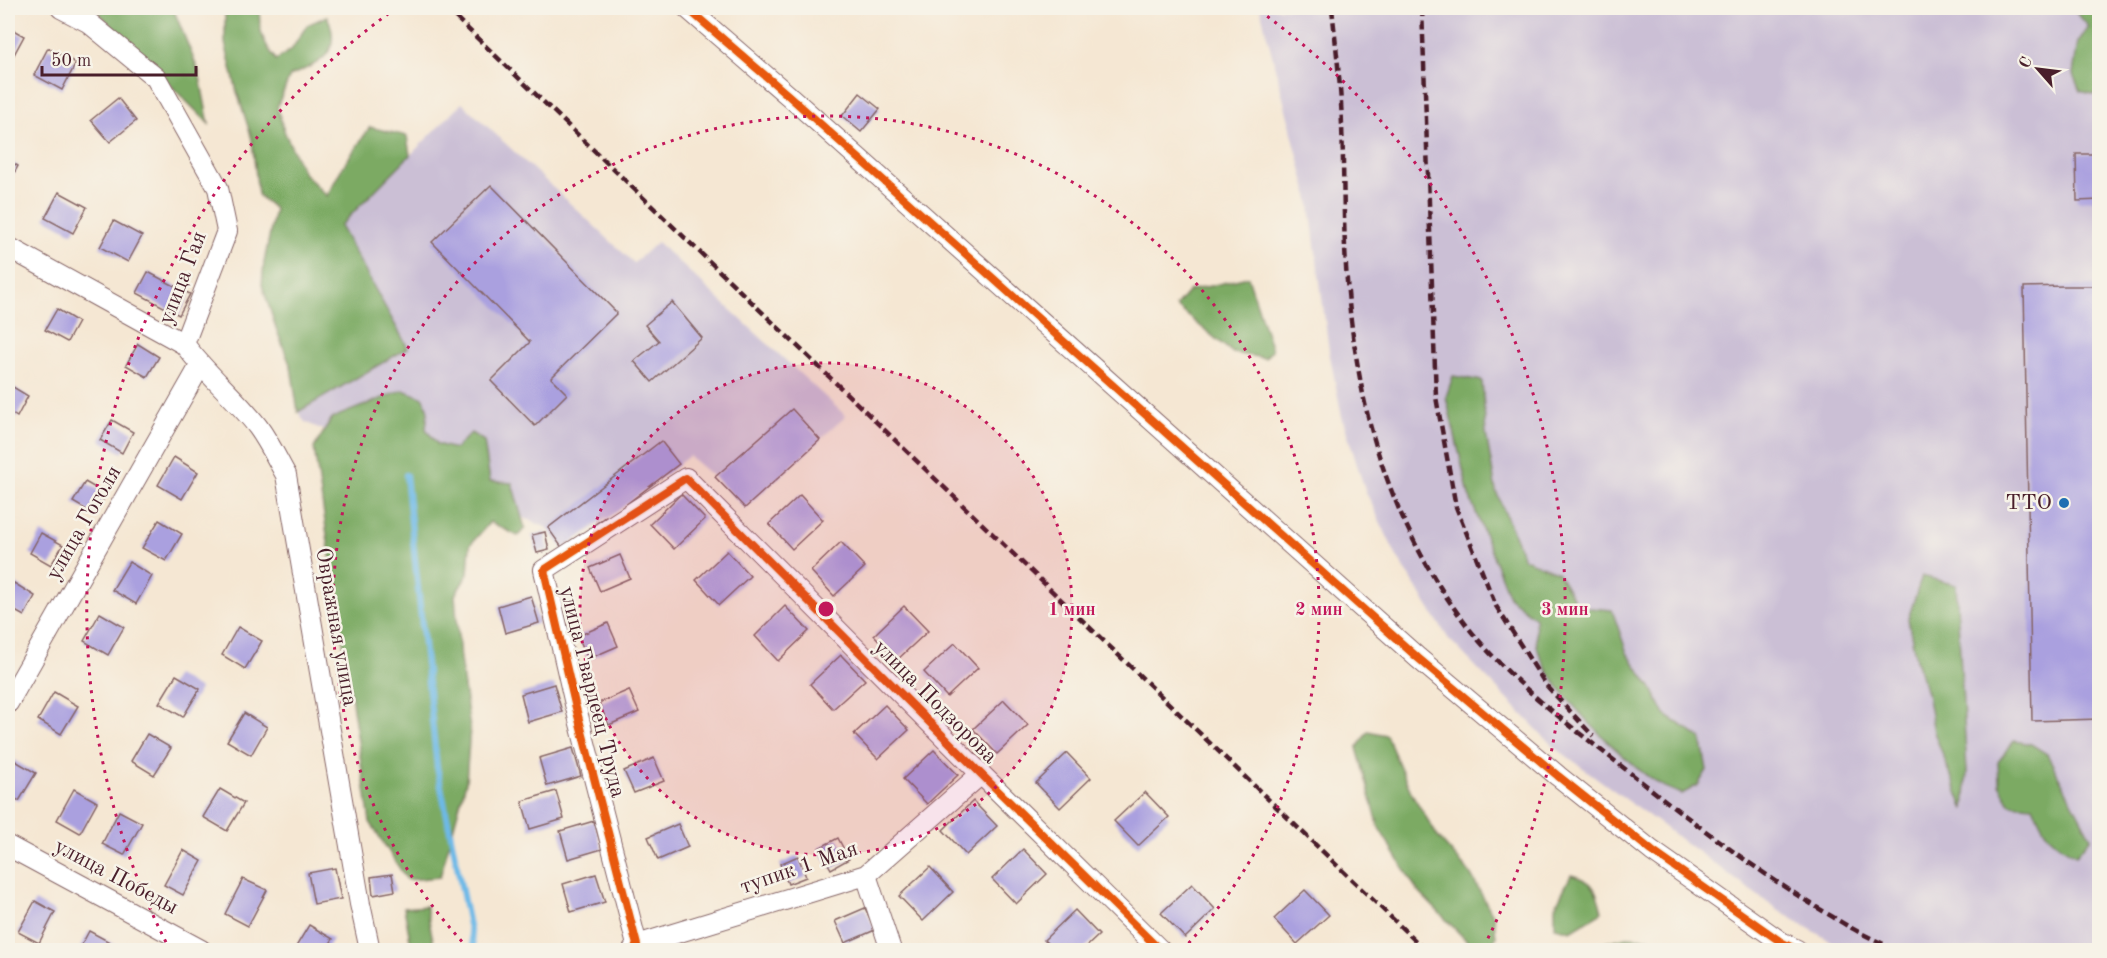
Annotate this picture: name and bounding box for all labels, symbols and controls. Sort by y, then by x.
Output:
scale bar [42,39,196,77]
north arrow [2008,39,2068,99]
text: 50 m [51,52,91,70]
text: С [2017,54,2036,71]
street label: улица Гая [155,228,211,328]
street label: улица Гоголя [42,462,126,584]
place label: ТТО [2005,492,2052,514]
marker: ТТО [2057,496,2071,510]
street label: Овражная улица [311,546,361,708]
street label: улица Гвардеец Труда [555,584,629,800]
centre of rings [816,599,836,619]
text: 1 мин [1048,601,1096,619]
text: 2 мин [1295,601,1343,619]
text: 3 мин [1541,601,1589,619]
street label: улица Подзорова [869,636,1001,768]
street label: улица Победы [50,835,182,919]
street label: тупик 1 Мая [737,838,861,898]

